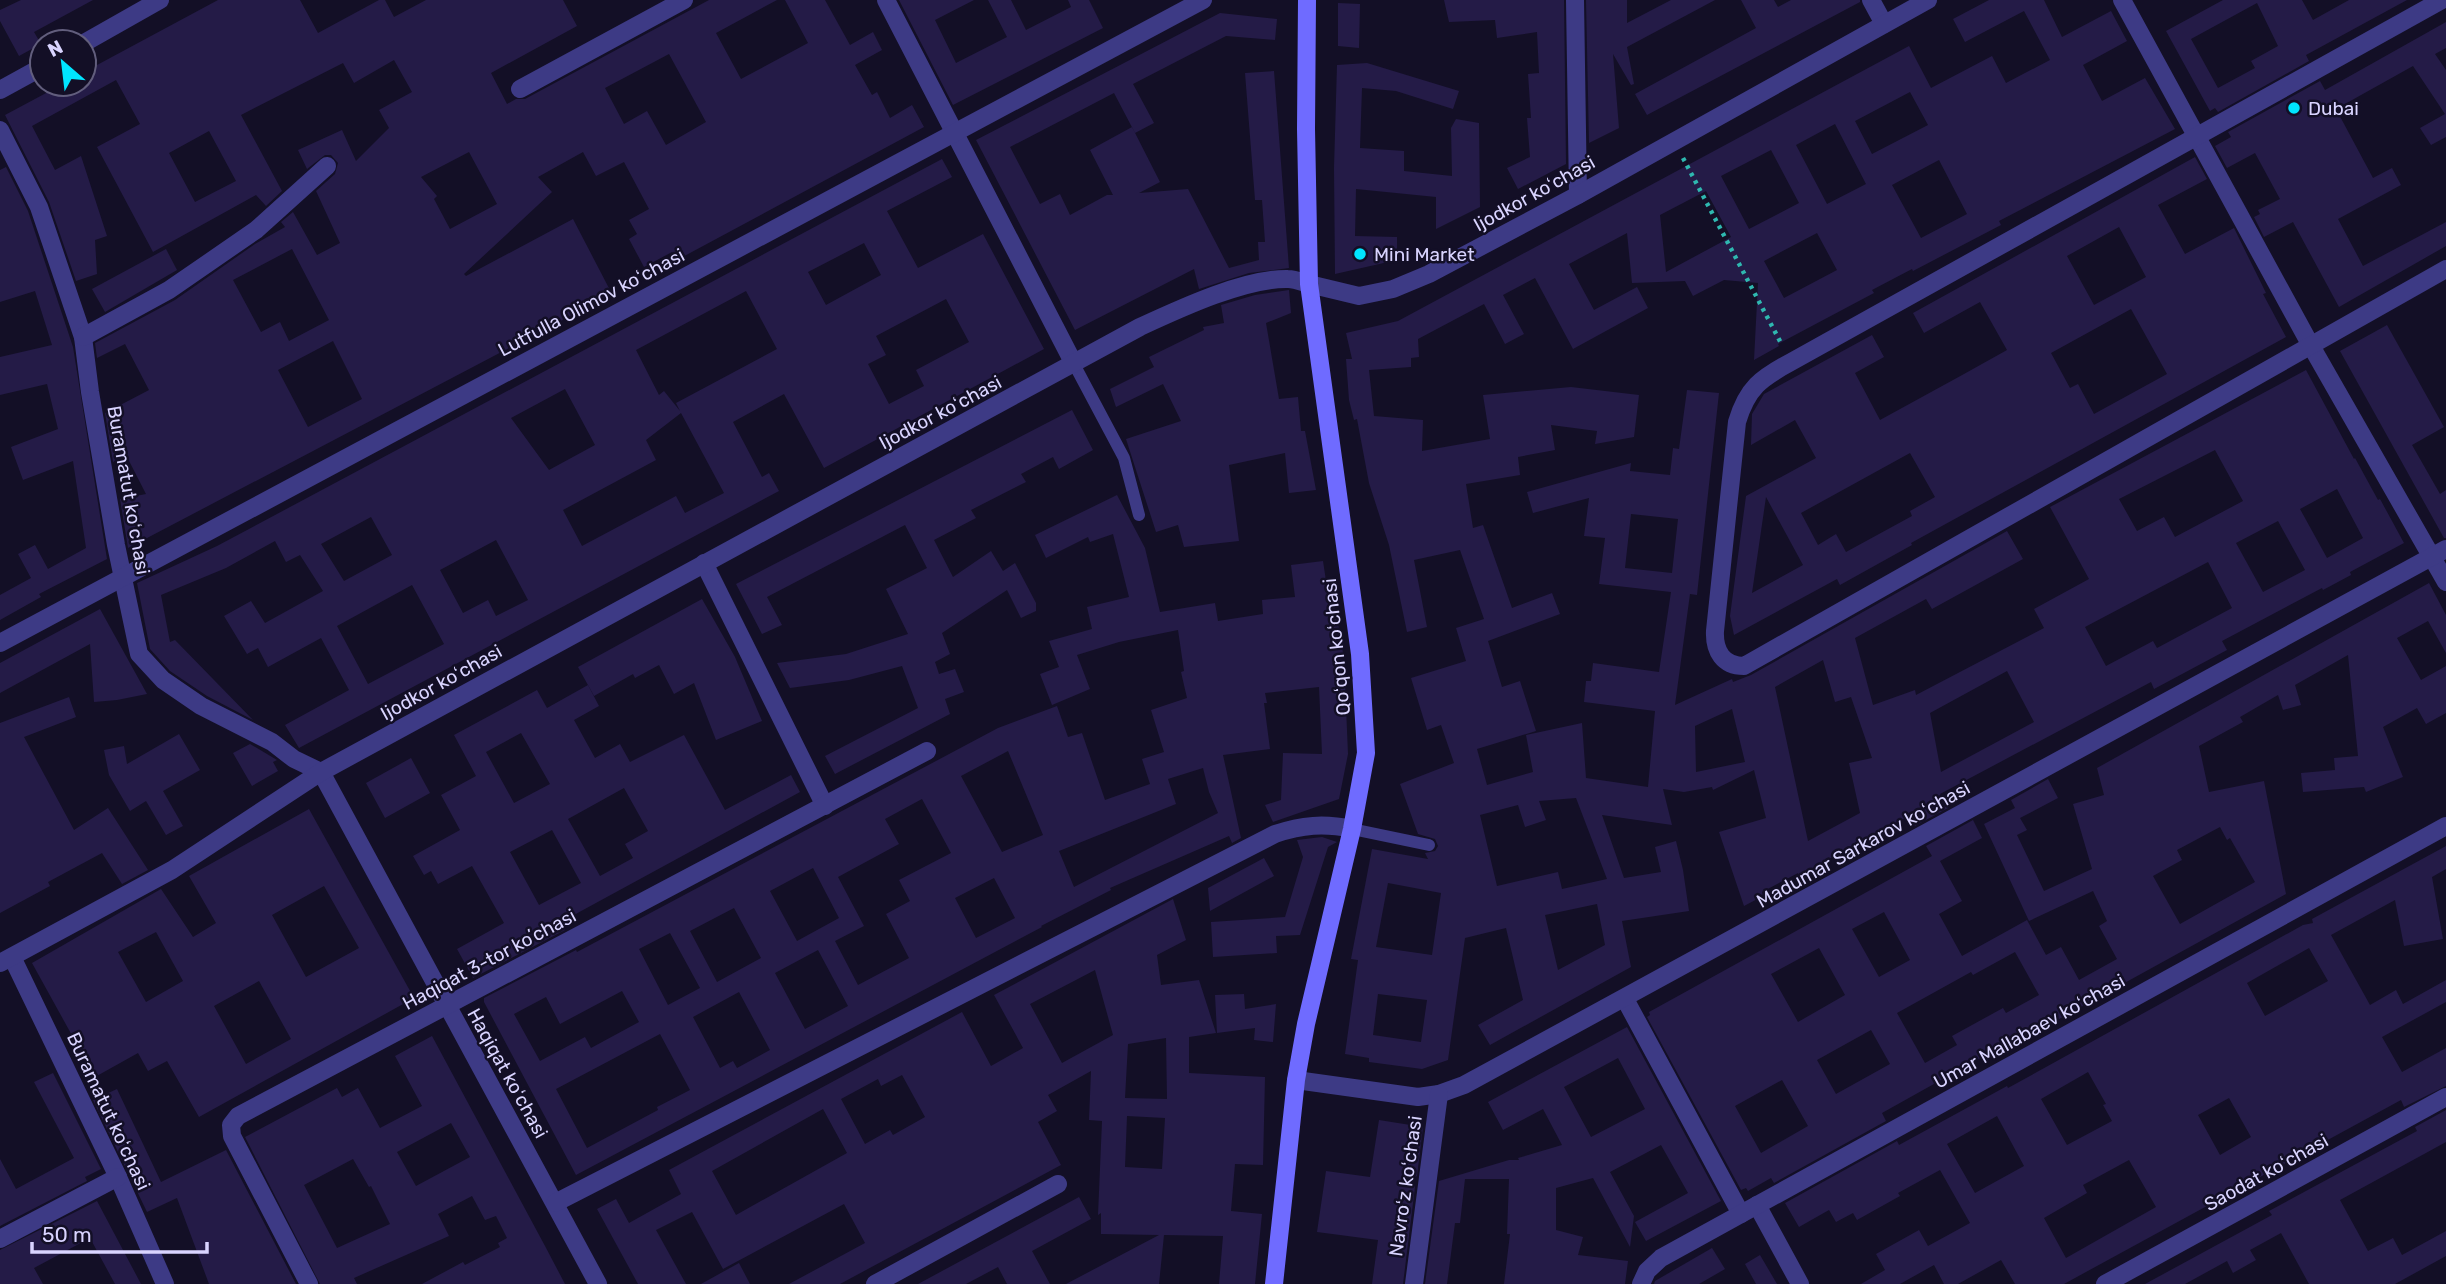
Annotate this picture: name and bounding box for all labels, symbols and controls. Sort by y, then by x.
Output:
north arrow [28,28,98,98]
text: N [44,35,67,62]
place label: Dubai [2308,97,2359,120]
marker: Dubai [2286,100,2302,116]
street label: Ijodkor koʻchasi [1469,151,1599,236]
street label: Lutfulla Olimov koʻchasi [494,243,688,361]
place label: Mini Market [1374,243,1475,266]
marker: Mini Market [1352,246,1368,262]
street label: Ijodkor koʻchasi [875,371,1005,454]
street label: Buramatut koʻchasi [102,404,155,576]
street label: Qoʻqon koʻchasi [1318,577,1355,717]
street label: Ijodkor koʻchasi [376,640,506,725]
street label: Madumar Sarkarov koʻchasi [1753,776,1974,913]
street label: Haqiqat 3-tor koʼchasi [398,904,580,1015]
street label: Umar Mallabaev koʻchasi [1929,969,2129,1094]
street label: Haqiqat koʻchasi [462,1004,553,1142]
street label: Buramatut koʻchasi [62,1029,155,1194]
street label: Navroʻz koʻchasi [1384,1114,1427,1258]
street label: Saodat koʻchasi [2200,1129,2332,1216]
scale bar [32,1210,206,1254]
text: 50 m [42,1222,92,1247]

